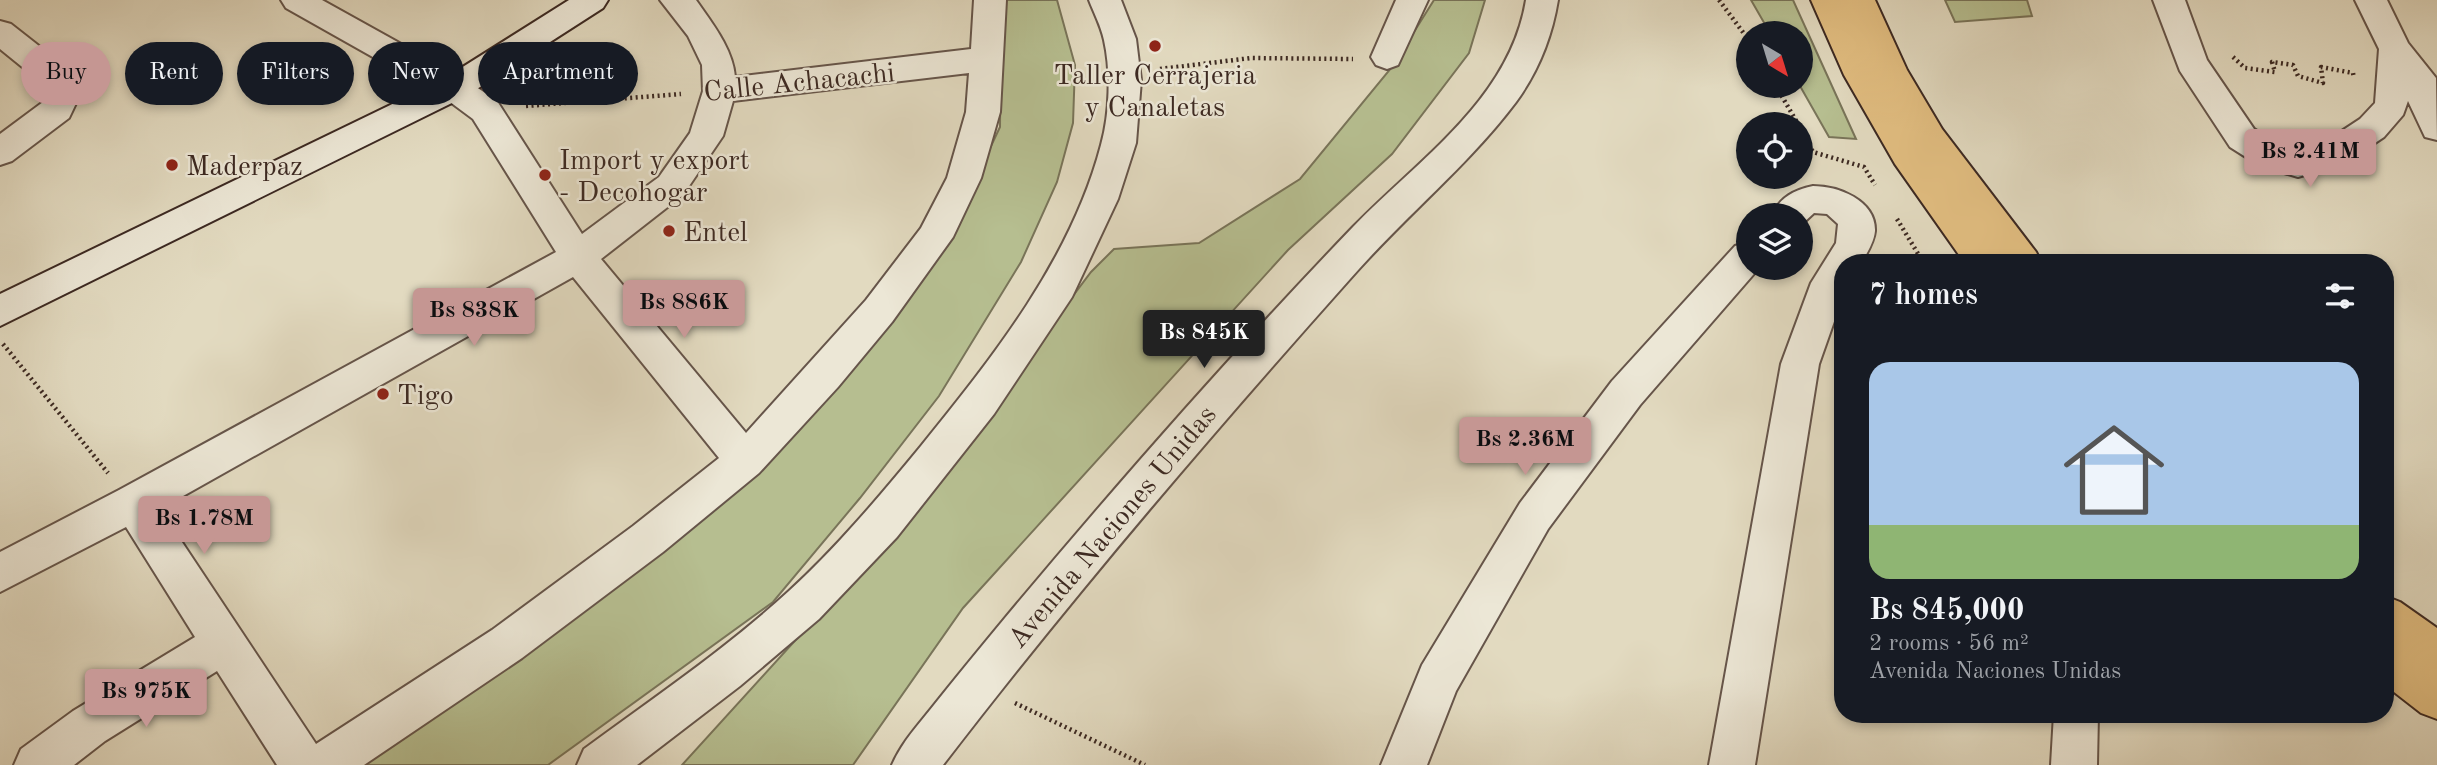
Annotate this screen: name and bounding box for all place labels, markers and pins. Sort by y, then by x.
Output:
marker: Taller Cerrajeria y Canaletas [1147,38,1163,54]
place label: Taller Cerrajeria y Canaletas [1054,63,1257,123]
pin: Bs 2.41M [2238,130,2382,189]
place label: Import y export - Decohogar [559,148,750,208]
place label: Maderpaz [186,154,303,182]
marker: Maderpaz [164,157,180,173]
marker: Import y export - Decohogar [537,167,553,183]
place label: Entel [683,220,748,248]
marker: Entel [661,223,677,239]
pin: Bs 886K [619,280,749,340]
pin: Bs 838K [409,288,539,348]
pin: Bs 845K [1139,310,1269,370]
place label: Tigo [397,383,454,411]
marker: Tigo [375,386,391,402]
pin: Bs 2.36M [1453,418,1597,477]
pin: Bs 1.78M [132,496,276,556]
pin: Bs 975K [81,670,211,729]

